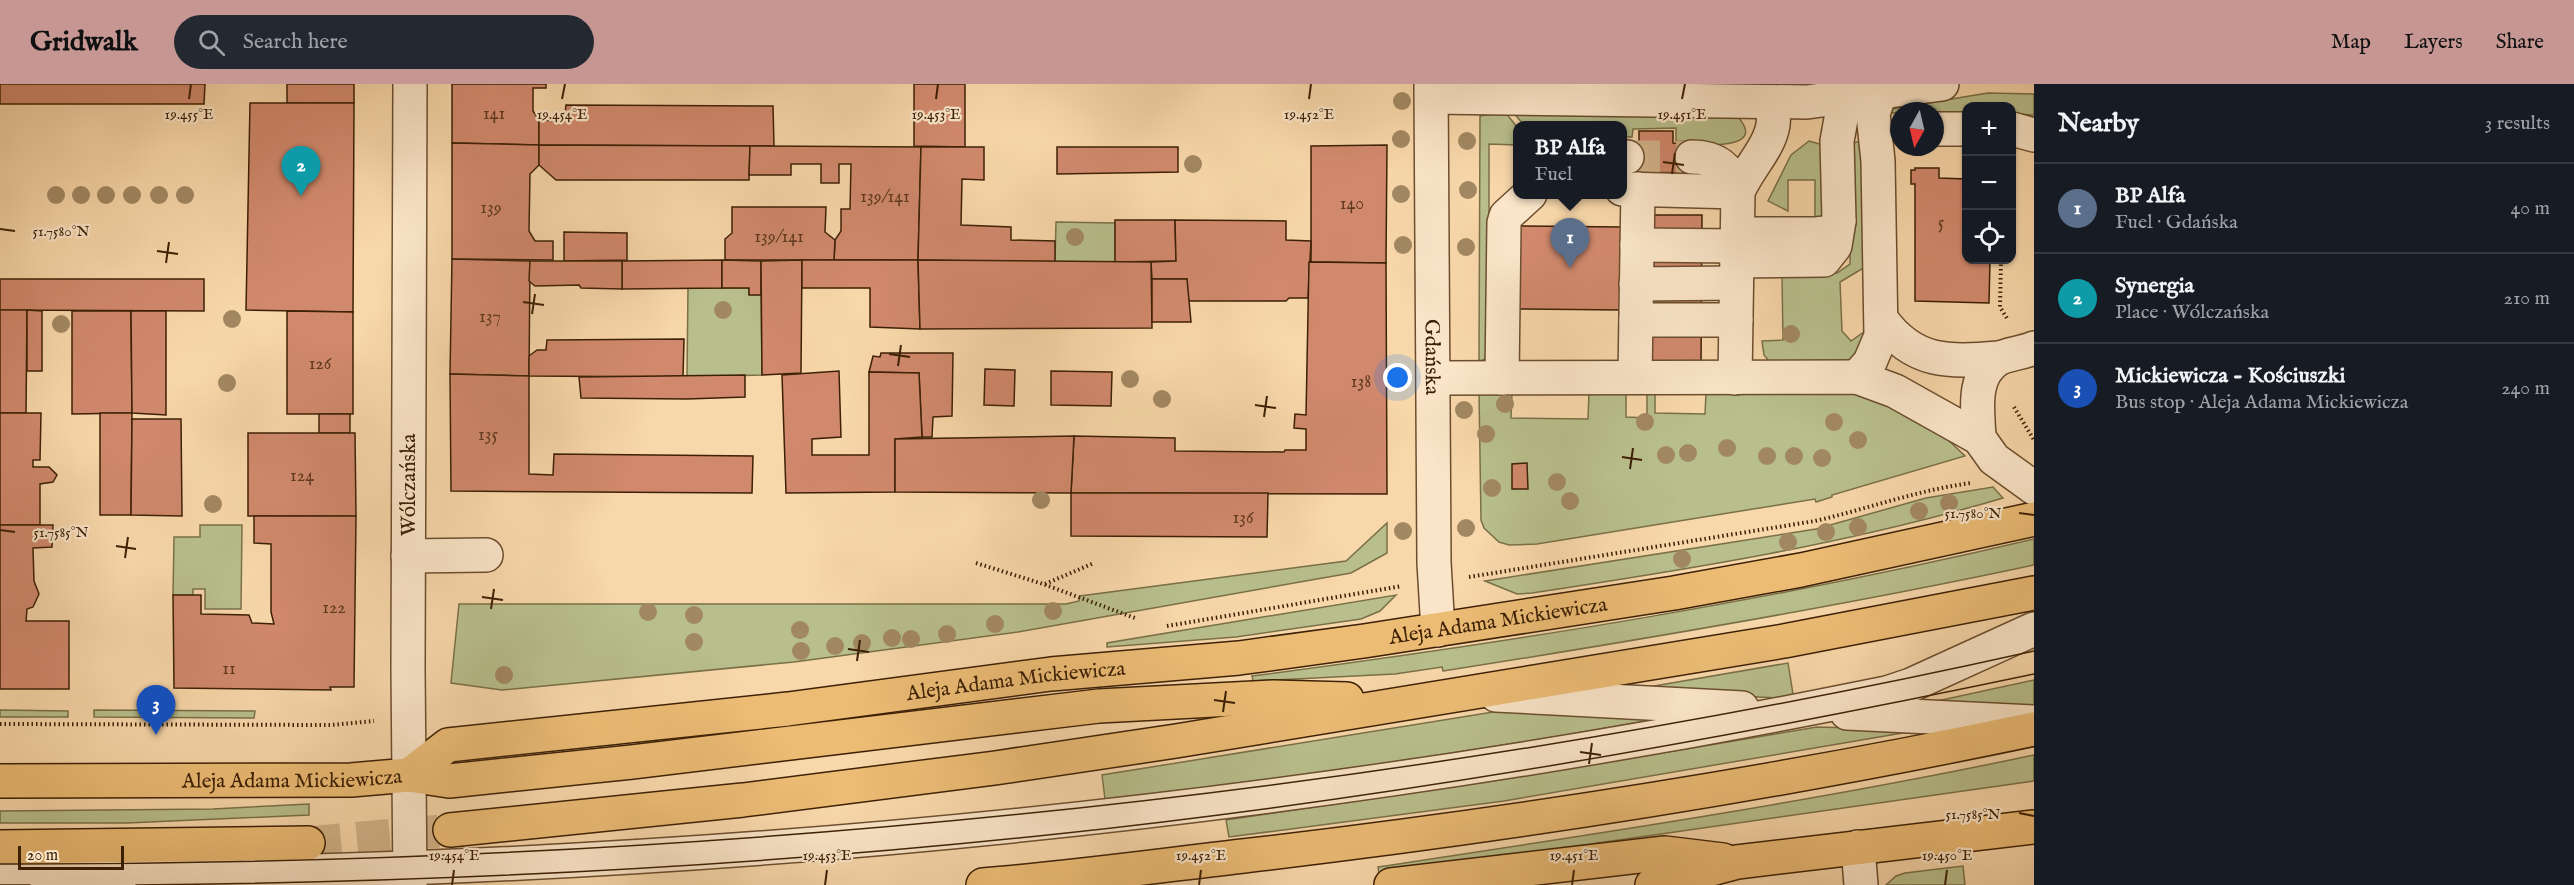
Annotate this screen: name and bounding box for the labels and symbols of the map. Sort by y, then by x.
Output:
north arrow [1890,102,1944,156]
house number: 141 [483,103,505,126]
text: 19.455°E [165,105,213,124]
text: 19.454°E [537,105,587,124]
text: 19.453°E [912,105,960,124]
text: 19.452°E [1284,105,1334,124]
text: 19.451°E [1658,105,1706,124]
pin: 2 [282,147,320,196]
house number: 139/141 [860,186,910,209]
house number: 140 [1340,193,1364,216]
house number: 139 [480,197,502,220]
house number: 5 [1938,212,1945,235]
pin: 1 [1550,218,1590,268]
text: 51.7580°N [33,222,89,241]
house number: 139/141 [754,226,804,249]
house number: 137 [479,306,501,329]
street label: Gdańska [1417,319,1445,396]
house number: 126 [309,353,332,376]
your location [1383,363,1412,392]
house number: 138 [1351,371,1371,394]
house number: 135 [478,424,498,447]
street label: Wólczańska [396,433,423,536]
house number: 124 [290,465,314,488]
text: 51.7580°N [1945,504,2001,523]
house number: 136 [1232,507,1254,530]
text: 51.7585°N [34,523,88,542]
street label: Aleja Adama Mickiewicza [1386,591,1610,652]
house number: 122 [322,597,346,620]
street label: Aleja Adama Mickiewicza [904,656,1128,708]
house number: 11 [222,658,236,681]
pin: 3 [136,686,176,735]
street label: Aleja Adama Mickiewicza [181,764,404,795]
text: 51.7585°N [1946,805,2000,824]
scale bar [18,843,124,870]
text: 19.454°E [429,846,479,865]
text: 19.453°E [803,846,851,865]
text: 19.452°E [1176,846,1226,865]
text: 19.451°E [1550,846,1598,865]
text: 19.450°E [1922,846,1972,865]

